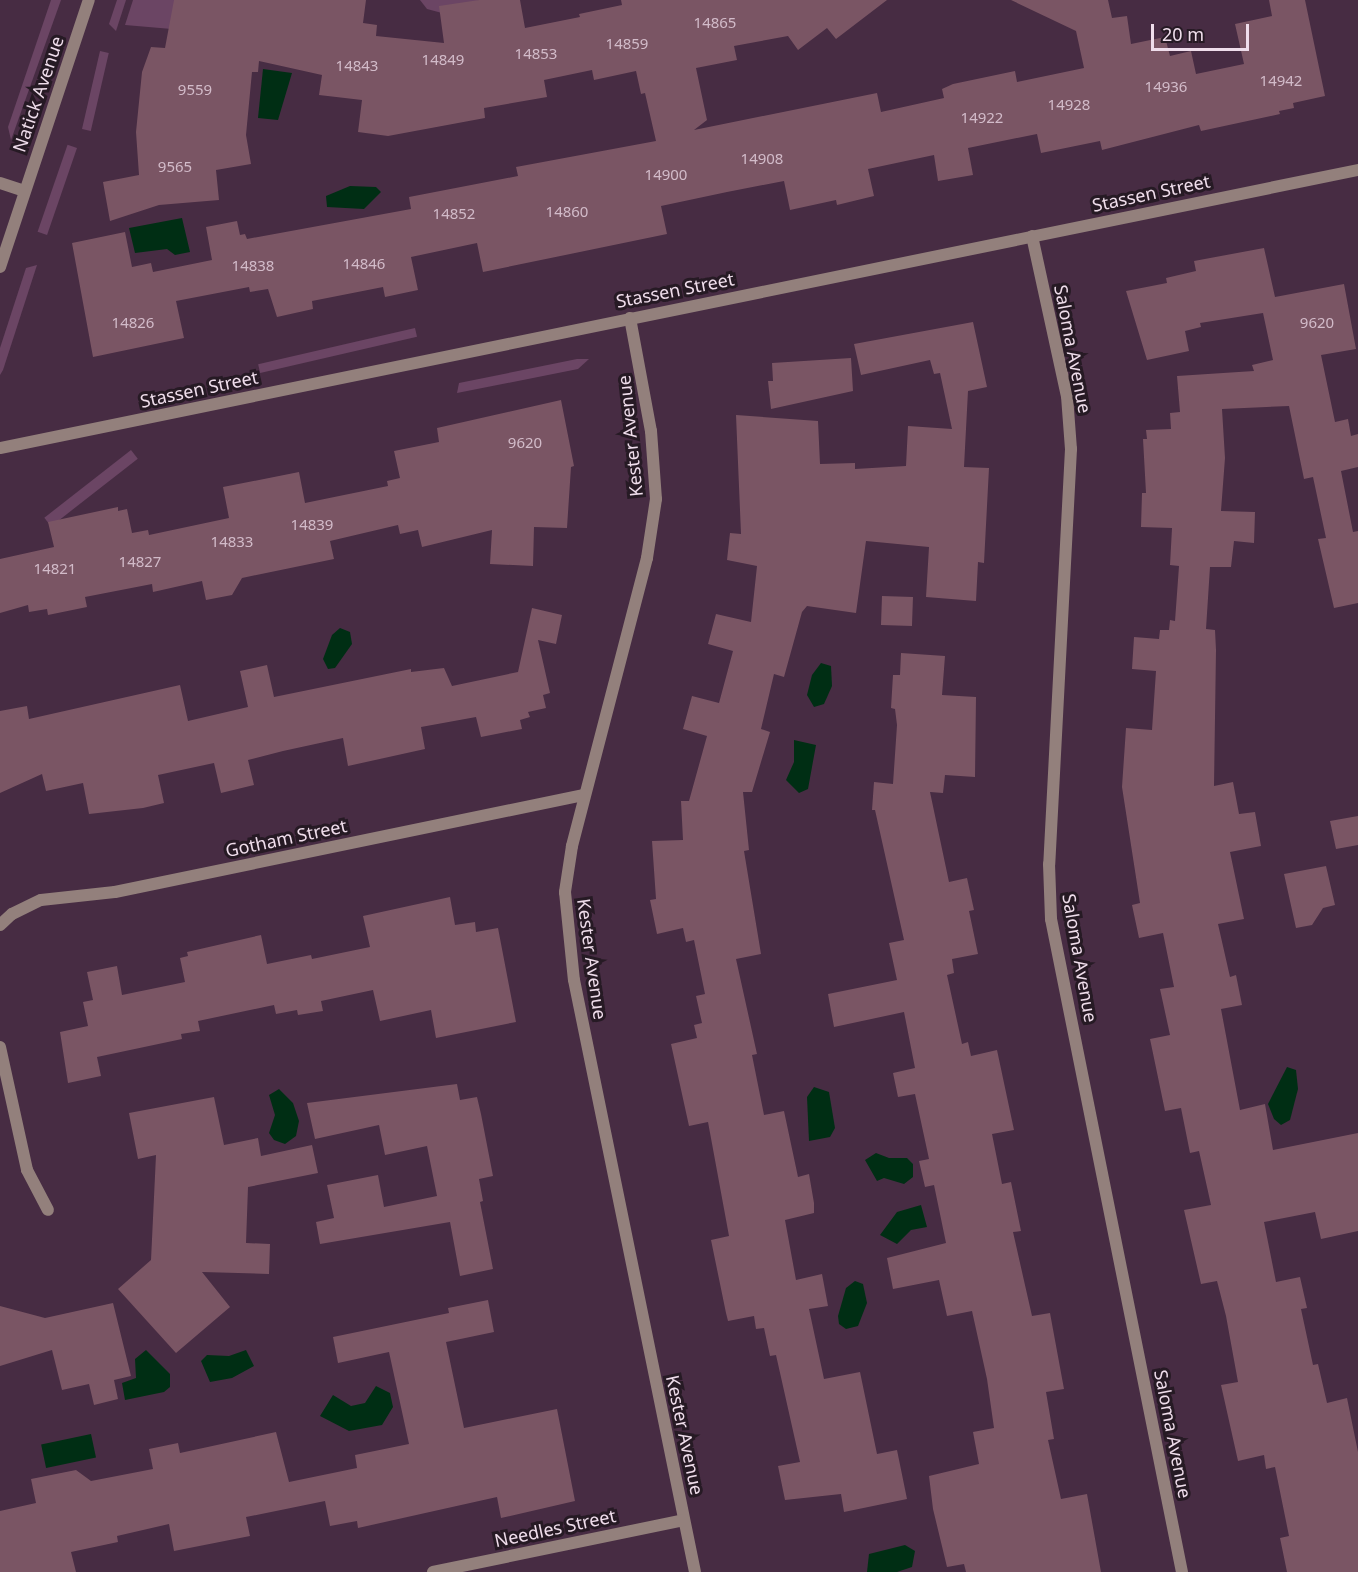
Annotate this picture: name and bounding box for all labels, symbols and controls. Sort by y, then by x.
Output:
scale bar [1154,12,1252,50]
house number: 14865 [694,14,736,32]
text: 20 m [1162,22,1204,46]
street label: Natick Avenue [8,33,68,155]
house number: 14859 [606,35,648,53]
house number: 14853 [515,45,557,63]
house number: 14849 [422,51,464,69]
house number: 14843 [336,57,378,75]
house number: 14942 [1260,72,1302,90]
house number: 14936 [1145,78,1187,96]
house number: 9559 [178,81,212,99]
house number: 14928 [1048,96,1090,114]
house number: 14922 [961,109,1003,127]
house number: 14908 [741,150,783,168]
house number: 9565 [158,158,192,176]
house number: 14900 [645,166,687,184]
street label: Stassen Street [1090,170,1212,216]
house number: 14860 [546,203,588,221]
house number: 14852 [433,205,475,223]
house number: 14846 [343,255,385,273]
house number: 14838 [232,257,274,275]
street label: Stassen Street [614,268,736,312]
street label: Saloma Avenue [1050,283,1096,415]
house number: 14826 [112,314,154,332]
house number: 9620 [1300,314,1334,332]
street label: Stassen Street [138,366,260,412]
street label: Kester Avenue [613,374,647,498]
house number: 9620 [508,434,542,452]
house number: 14839 [291,516,333,534]
house number: 14833 [211,533,253,551]
house number: 14827 [119,553,161,571]
house number: 14821 [34,560,76,578]
street label: Gotham Street [223,815,349,861]
street label: Saloma Avenue [1058,892,1102,1024]
street label: Kester Avenue [573,897,611,1021]
street label: Saloma Avenue [1150,1368,1196,1500]
street label: Kester Avenue [662,1373,708,1497]
street label: Needles Street [492,1505,618,1551]

